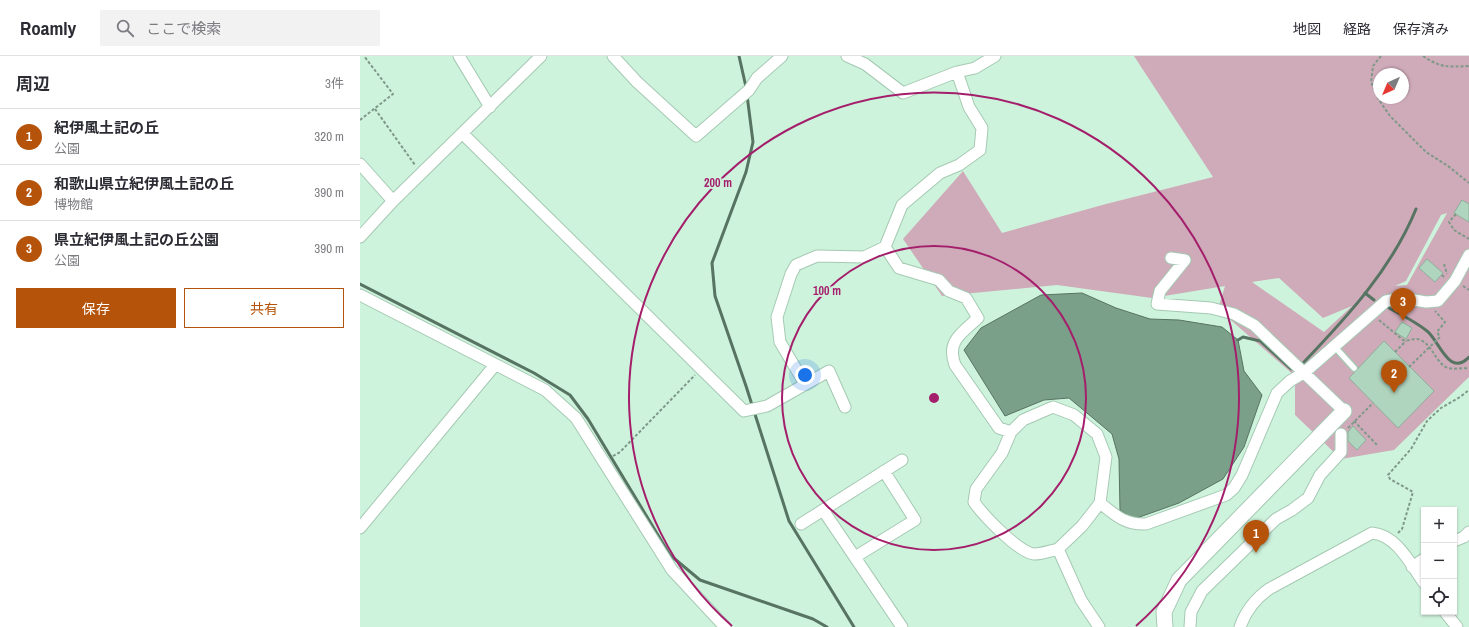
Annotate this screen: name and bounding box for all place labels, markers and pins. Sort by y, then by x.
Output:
pin: 3 [1390,288,1416,321]
pin: 2 [1381,360,1407,393]
centre of rings [927,391,941,405]
pin: 1 [1243,520,1269,553]

